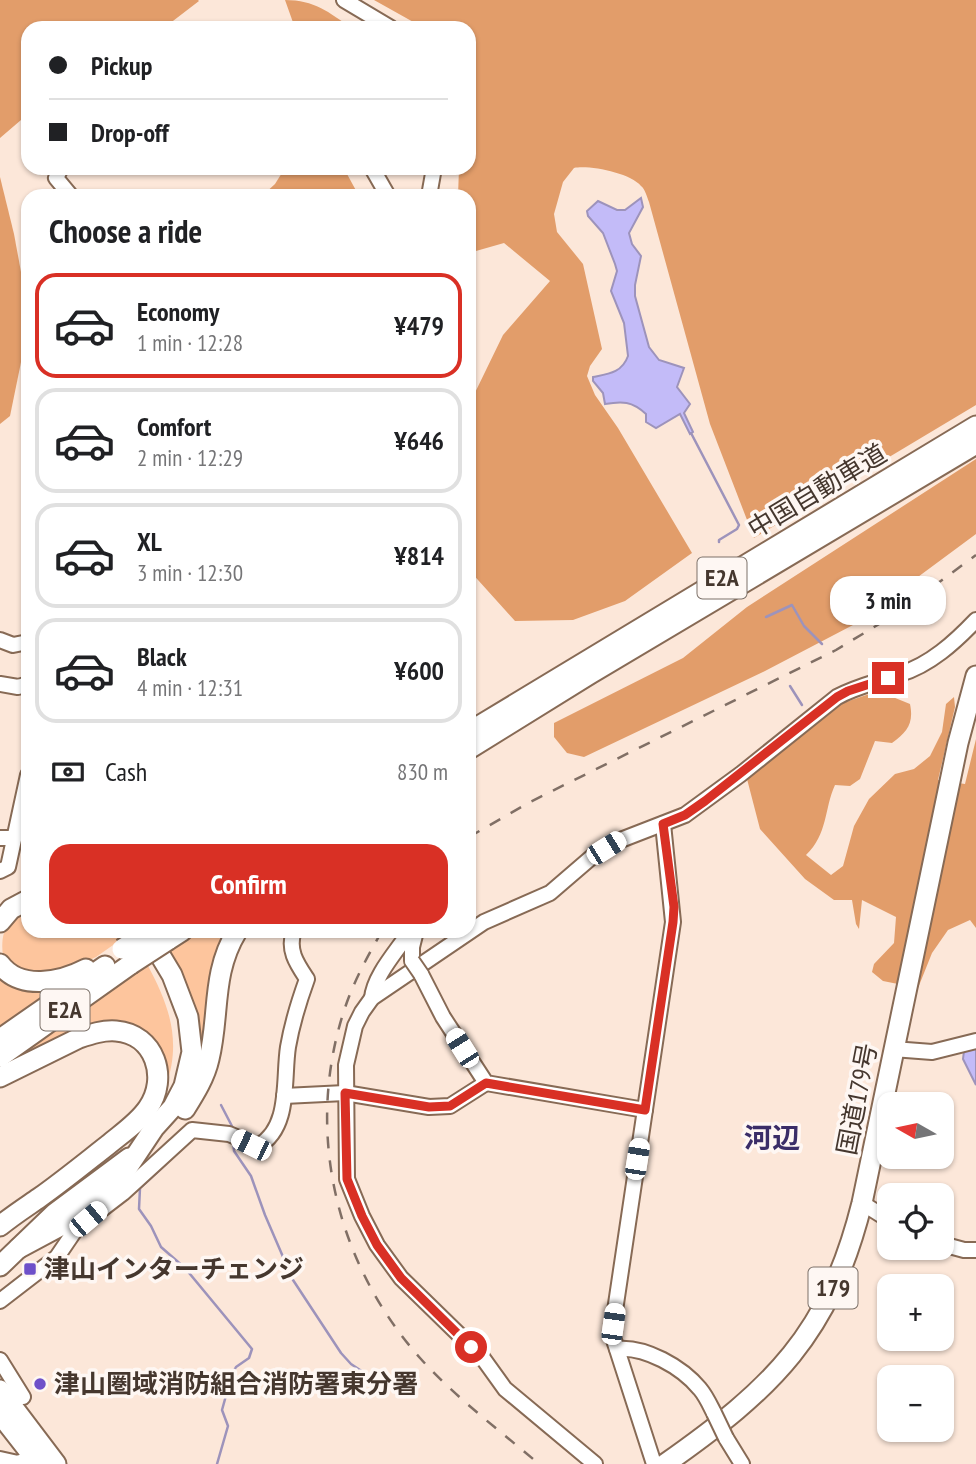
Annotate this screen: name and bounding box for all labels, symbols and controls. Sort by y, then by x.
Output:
text: Pickup [91,49,152,82]
text: Drop-off [91,116,169,149]
text: Choose a ride [49,210,202,252]
icon: car [53,294,116,357]
text: Economy [137,295,219,328]
text: ¥479 [394,309,444,342]
text: 1 min · 12:28 [137,328,243,357]
icon: car [53,409,116,472]
text: Comfort [137,410,211,443]
text: ¥646 [394,424,444,457]
street label: 中国自動車道 [741,436,892,545]
text: 2 min · 12:29 [137,443,243,472]
icon: car [53,524,116,587]
text: XL [137,525,162,558]
text: ¥814 [394,539,444,572]
text: 3 min · 12:30 [137,558,243,587]
road number: E2A [698,558,746,598]
callout: 3 min [830,576,946,626]
text: 3 min [865,586,911,615]
icon: car [53,639,116,702]
text: Black [137,640,187,673]
text: ¥600 [394,654,444,687]
route end [872,662,904,694]
text: 4 min · 12:31 [137,673,243,702]
icon: cash [49,753,87,791]
text: Cash [105,755,147,788]
text: 830 m [397,757,448,786]
car [583,828,630,868]
button: Confirm [49,844,448,924]
road number: E2A [41,990,90,1030]
car [442,1025,483,1071]
street label: 国道179号 [830,1040,883,1158]
north arrow [877,1092,954,1169]
map controls [877,1092,954,1442]
district label: 河辺 [744,1119,800,1156]
car [228,1126,275,1164]
car [624,1137,651,1181]
button: locate [877,1183,954,1260]
car [66,1197,111,1241]
place label: 津山インターチェンジ [44,1252,304,1285]
marker: 津山インターチェンジ [22,1261,38,1277]
road number: 179 [808,1268,858,1308]
button: + [877,1274,954,1351]
car [600,1302,627,1346]
route start [455,1331,487,1363]
button: − [877,1365,954,1442]
place label: 津山圏域消防組合消防署東分署 [54,1367,418,1400]
marker: 津山圏域消防組合消防署東分署 [32,1376,48,1392]

